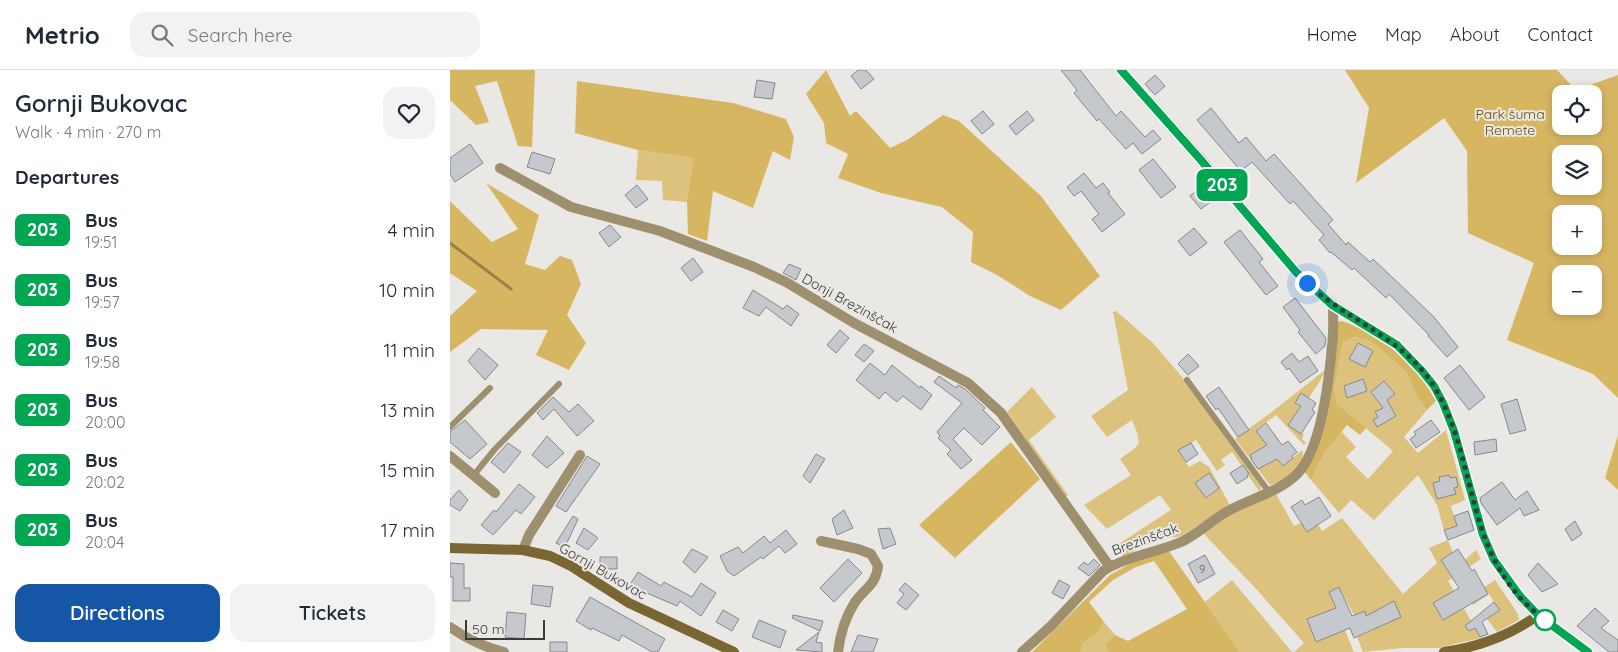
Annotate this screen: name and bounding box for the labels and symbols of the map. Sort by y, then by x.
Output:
park label: Park šuma Remete [1475,105,1545,139]
line badge: 203 [1193,169,1251,201]
street label: Donji Brezinščak [799,269,901,337]
your location [1295,271,1320,296]
street label: Brezinščak [1109,519,1181,559]
street label: Gornji Bukovac [556,539,650,603]
house number: 9 [1199,562,1205,576]
unlabelled marker [1534,609,1556,631]
scale bar [465,617,545,640]

